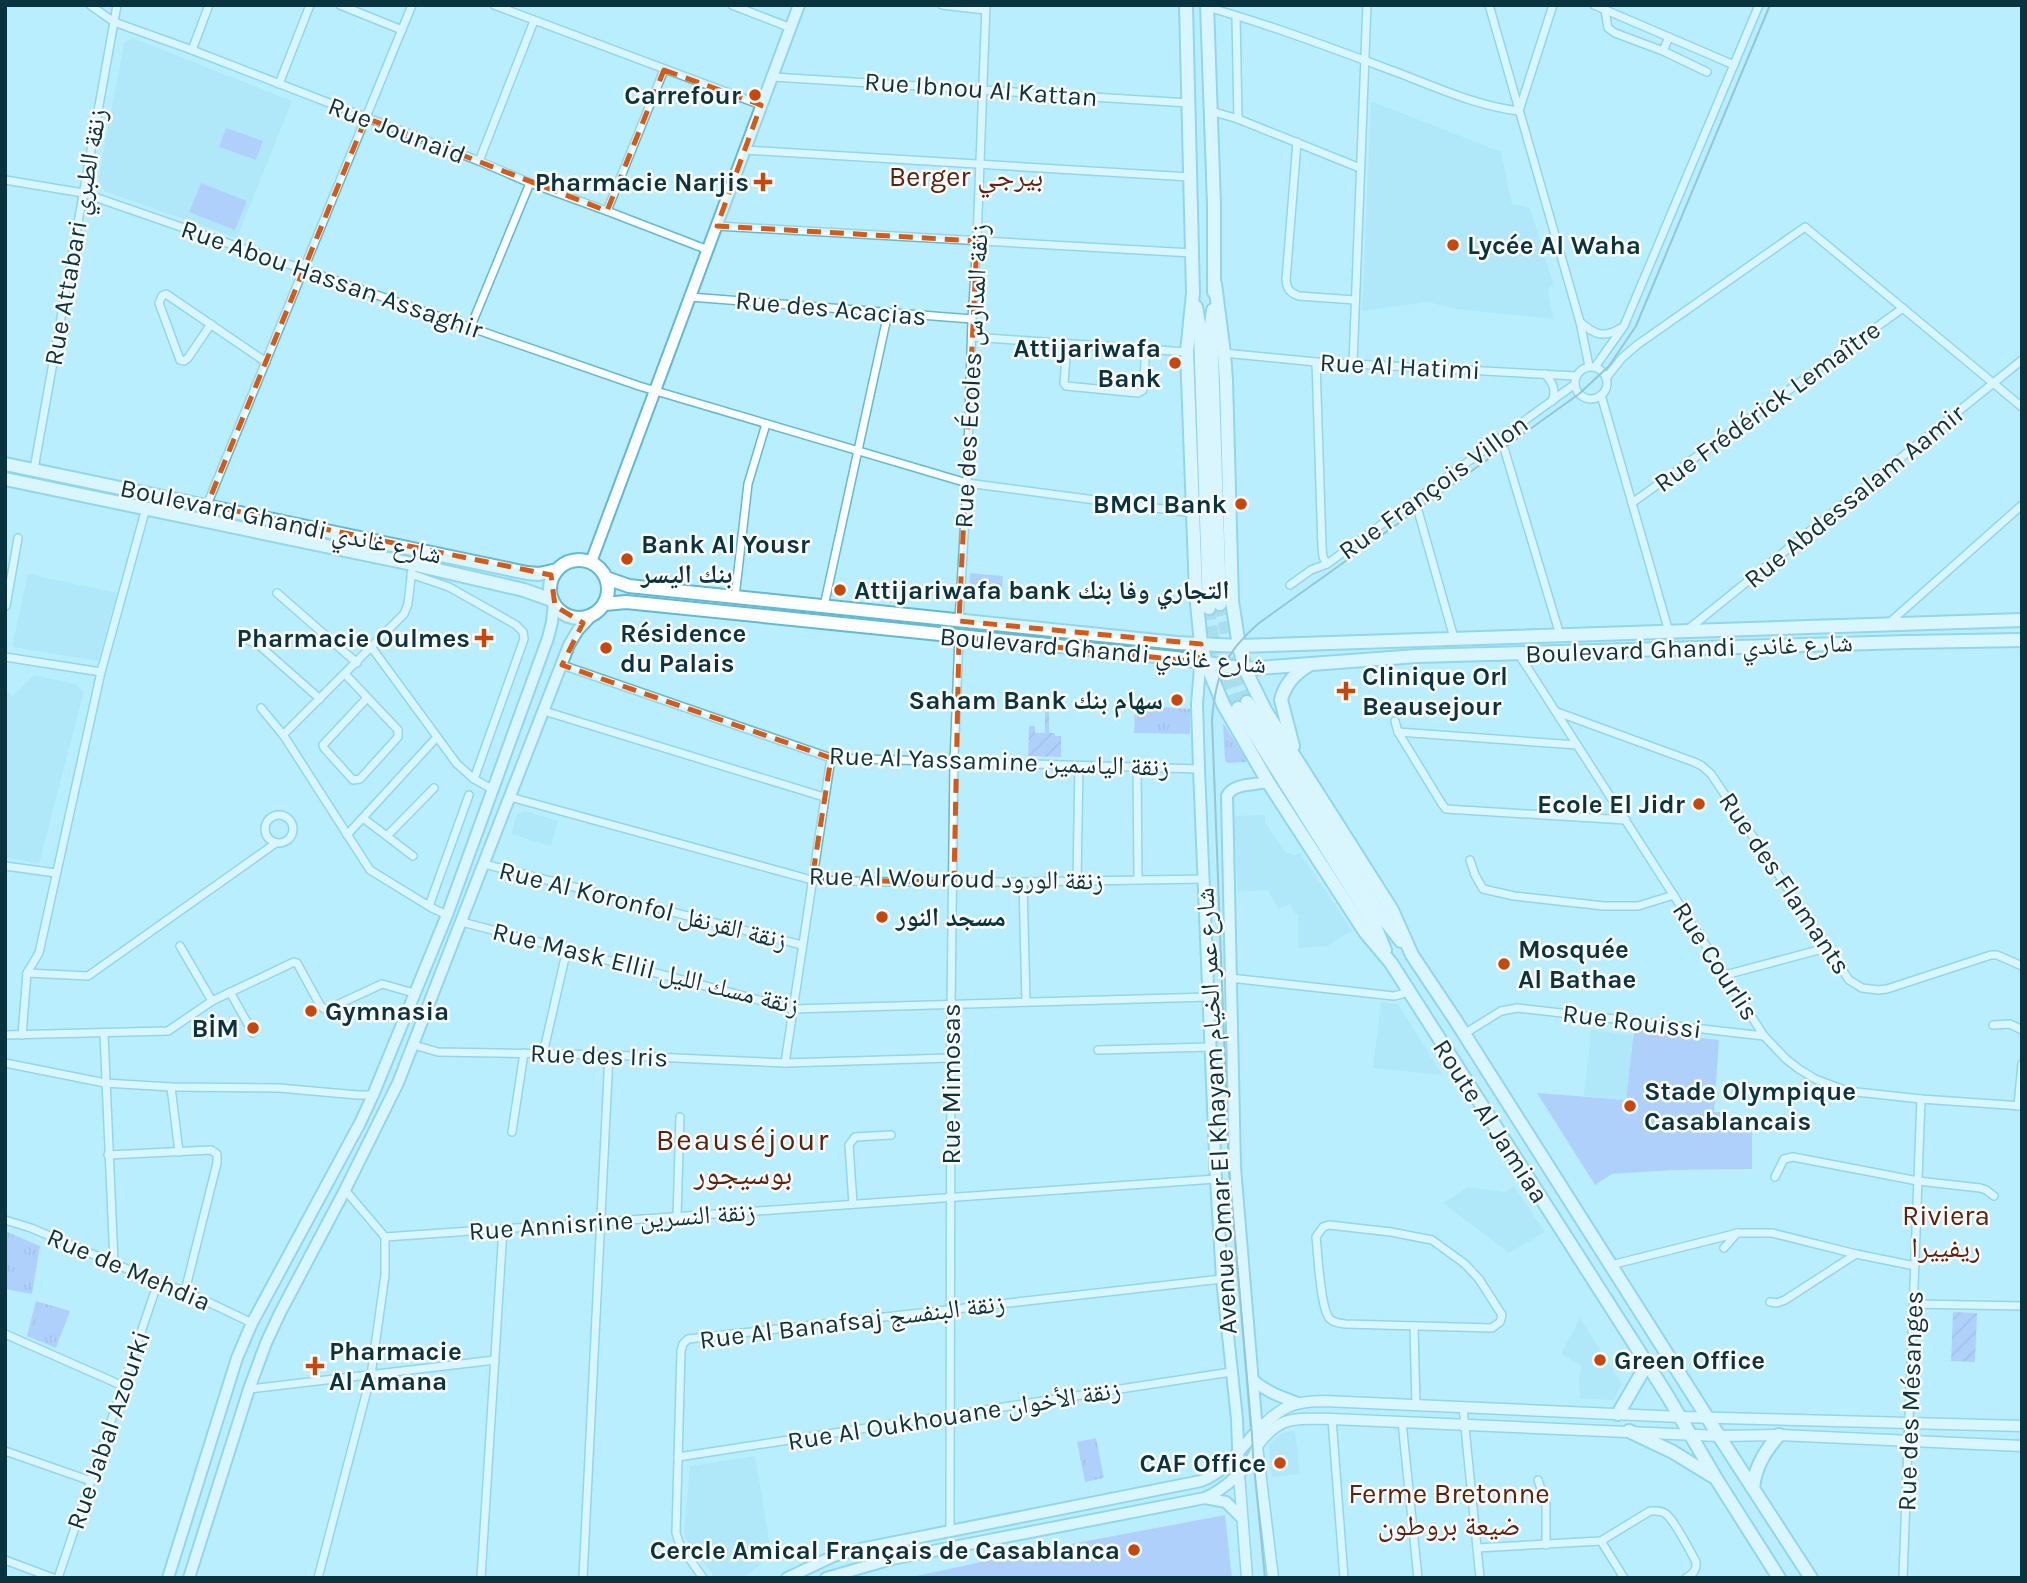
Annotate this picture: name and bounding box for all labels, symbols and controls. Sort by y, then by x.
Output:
street label: Rue Ibnou Al Kattan [863,66,1099,113]
place label: Carrefour [624,80,742,111]
marker: Carrefour [747,87,763,103]
street label: Rue Jounaid [324,90,470,171]
street label: Rue Attabari زنقة الطبري [38,106,118,369]
district label: Berger بيرجي [889,160,1043,199]
place label: Pharmacie Narjis [535,167,749,198]
marker: Pharmacie Narjis [755,174,771,190]
street label: Rue Abou Hassan Assaghir [177,213,487,346]
street label: Rue des Écoles زنقة المدارس [947,223,995,529]
place label: Lycée Al Waha [1467,230,1641,261]
marker: Lycée Al Waha [1445,237,1461,253]
street label: Rue des Acacias [734,285,928,332]
street label: Rue Frédérick Lemaître [1648,314,1886,499]
place label: Attijariwafa Bank [1013,333,1161,394]
street label: Rue Al Hatimi [1319,347,1481,386]
marker: Attijariwafa Bank [1167,355,1183,371]
street label: Rue Abdessalam Aamir [1738,398,1971,595]
street label: Rue François Villon [1333,408,1534,566]
street label: Boulevard Ghandi شارع غاندي [116,472,444,575]
place label: BMCI Bank [1093,489,1227,520]
marker: BMCI Bank [1233,496,1249,512]
place label: Bank Al Yousr بنك اليسر [640,529,811,590]
marker: Bank Al Yousr بنك اليسر [619,551,635,567]
place label: Attijariwafa bank التجاري وفا بنك [854,575,1230,610]
marker: Attijariwafa bank التجاري وفا بنك [832,582,848,598]
place label: Résidence du Palais [620,618,746,679]
street label: Boulevard Ghandi شارع غاندي [938,621,1268,685]
place label: Pharmacie Oulmes [237,623,470,654]
street label: Boulevard Ghandi شارع غاندي [1525,627,1853,674]
marker: Pharmacie Oulmes [476,630,492,646]
marker: Résidence du Palais [598,640,614,656]
place label: Clinique Orl Beausejour [1362,661,1508,722]
marker: Clinique Orl Beausejour [1336,681,1356,701]
place label: Saham Bank سهام بنك [909,685,1163,718]
marker: Saham Bank سهام بنك [1169,692,1185,708]
street label: Rue Al Yassamine زنقة الياسمين [828,740,1170,783]
street label: Rue des Flamants [1712,786,1857,980]
place label: Ecole El Jidr [1537,789,1686,820]
marker: Ecole El Jidr [1691,796,1707,812]
street label: Rue Al Koronfol زنقة القرنفل [496,855,790,956]
street label: Rue Al Wouroud زنقة الورود [808,860,1104,897]
street label: Avenue Omar El Khayam شارع عمر الخيام [1189,887,1246,1335]
street label: Rue Courlis [1666,896,1765,1026]
place label: مسجد النور [895,902,1006,933]
marker: مسجد النور [874,909,890,925]
street label: Rue Mask Ellil زنقة مسك الليل [489,915,802,1022]
place label: Mosquée Al Bathae [1518,934,1636,995]
marker: Mosquée Al Bathae [1496,956,1512,972]
place label: Gymnasia [325,996,449,1027]
street label: Rue Rouissi [1561,998,1703,1045]
marker: Gymnasia [303,1003,319,1019]
street label: Rue Mimosas [936,1003,967,1165]
place label: BİM [191,1013,239,1044]
marker: BİM [245,1020,261,1036]
street label: Route Al Jamiaa [1426,1034,1555,1209]
street label: Rue des Iris [530,1038,668,1073]
place label: Stade Olympique Casablancais [1644,1076,1856,1137]
marker: Stade Olympique Casablancais [1622,1098,1638,1114]
district label: Beauséjour بوسيجور [656,1122,830,1192]
street label: Rue Annisrine زنقة النسرين [467,1196,757,1247]
district label: Riviera ريفييرا [1902,1199,1990,1264]
street label: Rue de Mehdia [42,1221,215,1318]
street label: Rue Al Banafsaj زنقة البنفسج [698,1287,1007,1357]
street label: Rue des Mésanges [1891,1290,1930,1512]
street label: Rue Jabal Azourki [60,1327,157,1534]
place label: Pharmacie Al Amana [329,1336,462,1397]
place label: Green Office [1614,1345,1765,1376]
marker: Green Office [1592,1352,1608,1368]
marker: Pharmacie Al Amana [307,1358,323,1374]
street label: Rue Al Oukhouane زنقة الأخوان [785,1374,1123,1457]
place label: CAF Office [1140,1448,1266,1479]
marker: CAF Office [1272,1455,1288,1471]
district label: Ferme Bretonne ضيعة بروطون [1348,1477,1550,1542]
place label: Cercle Amical Français de Casablanca [650,1535,1120,1566]
marker: Cercle Amical Français de Casablanca [1126,1542,1142,1558]

